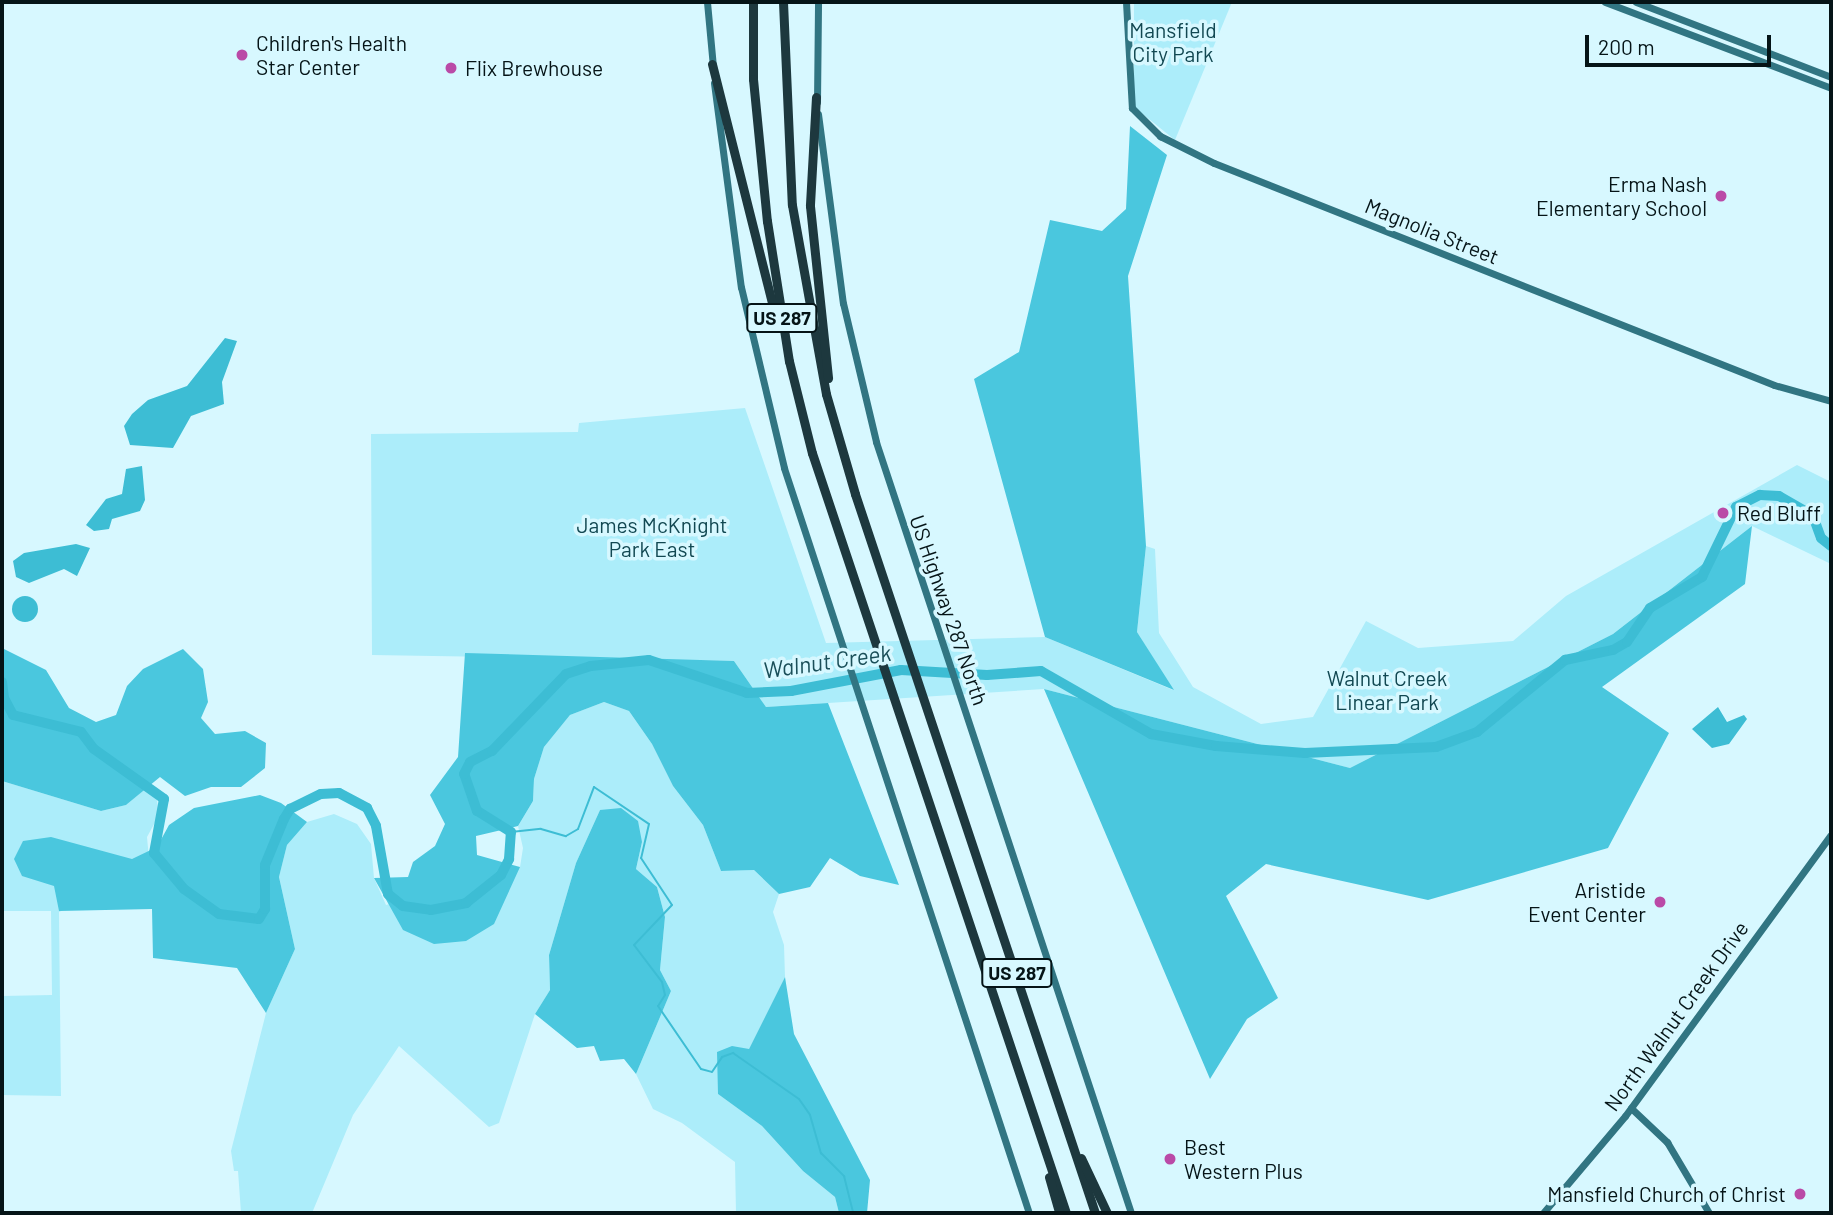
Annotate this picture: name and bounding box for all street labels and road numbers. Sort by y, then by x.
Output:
street label: Magnolia Street [1361,193,1503,269]
road number: US 287 [745,302,819,334]
street label: US Highway 287 North [905,511,993,709]
street label: North Walnut Creek Drive [1599,916,1753,1116]
road number: US 287 [980,958,1054,988]

